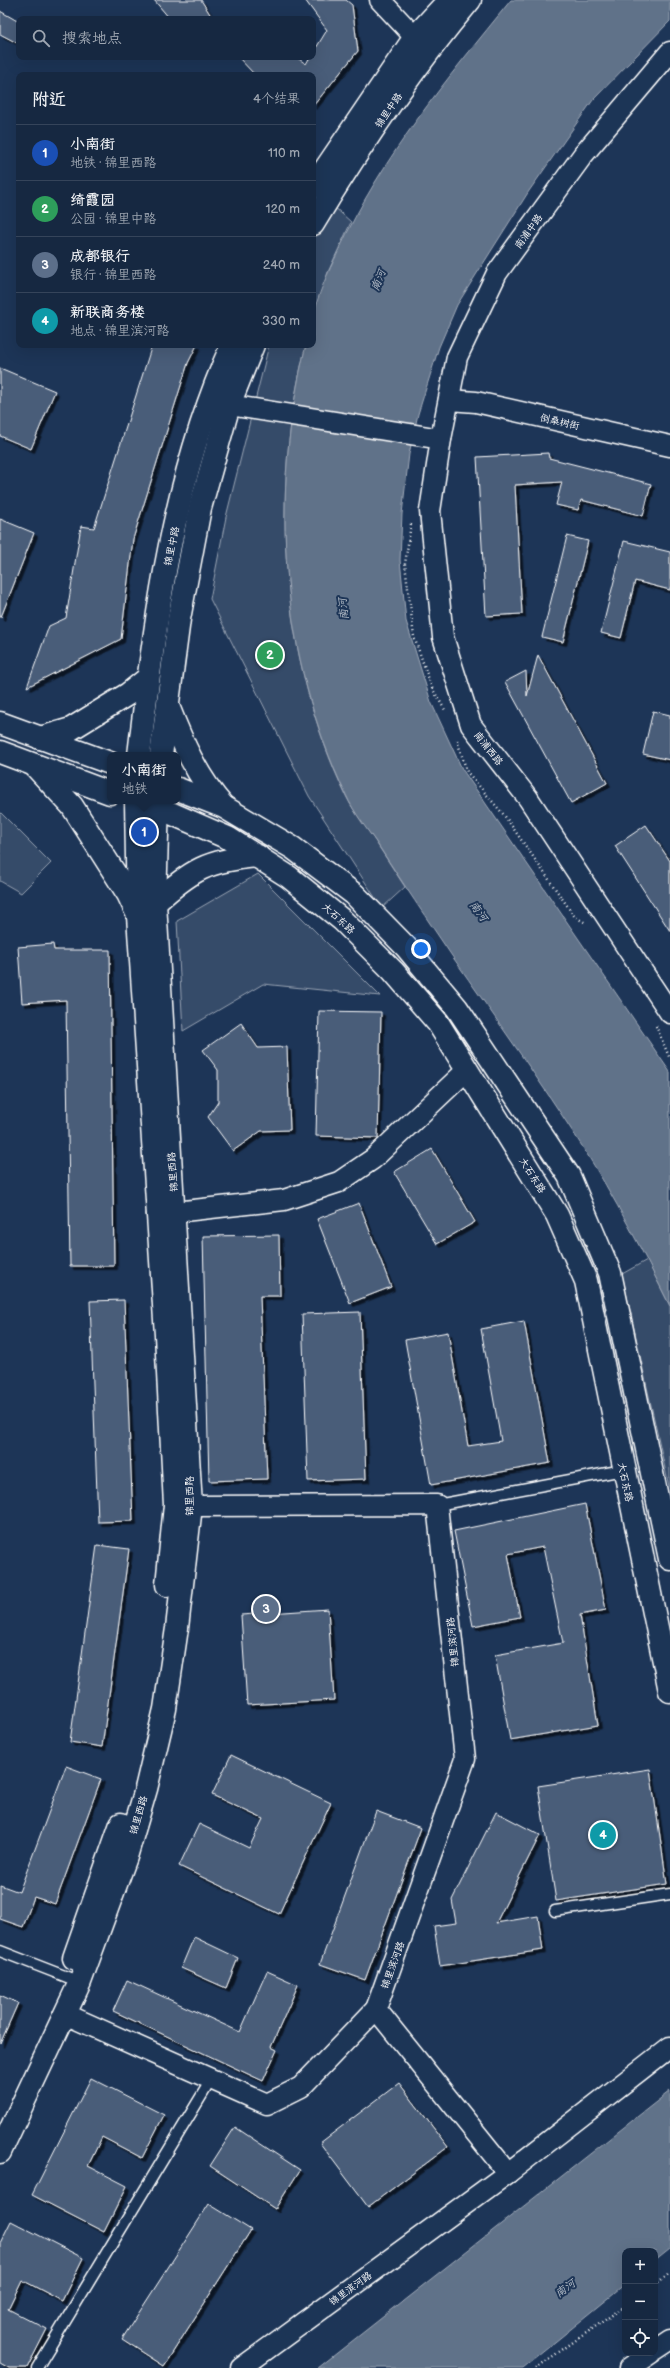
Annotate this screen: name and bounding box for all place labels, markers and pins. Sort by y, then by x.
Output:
pin: 2 [257,640,283,670]
pin: 1 [131,817,157,847]
pin: 3 [253,1594,279,1624]
pin: 4 [590,1820,616,1850]

